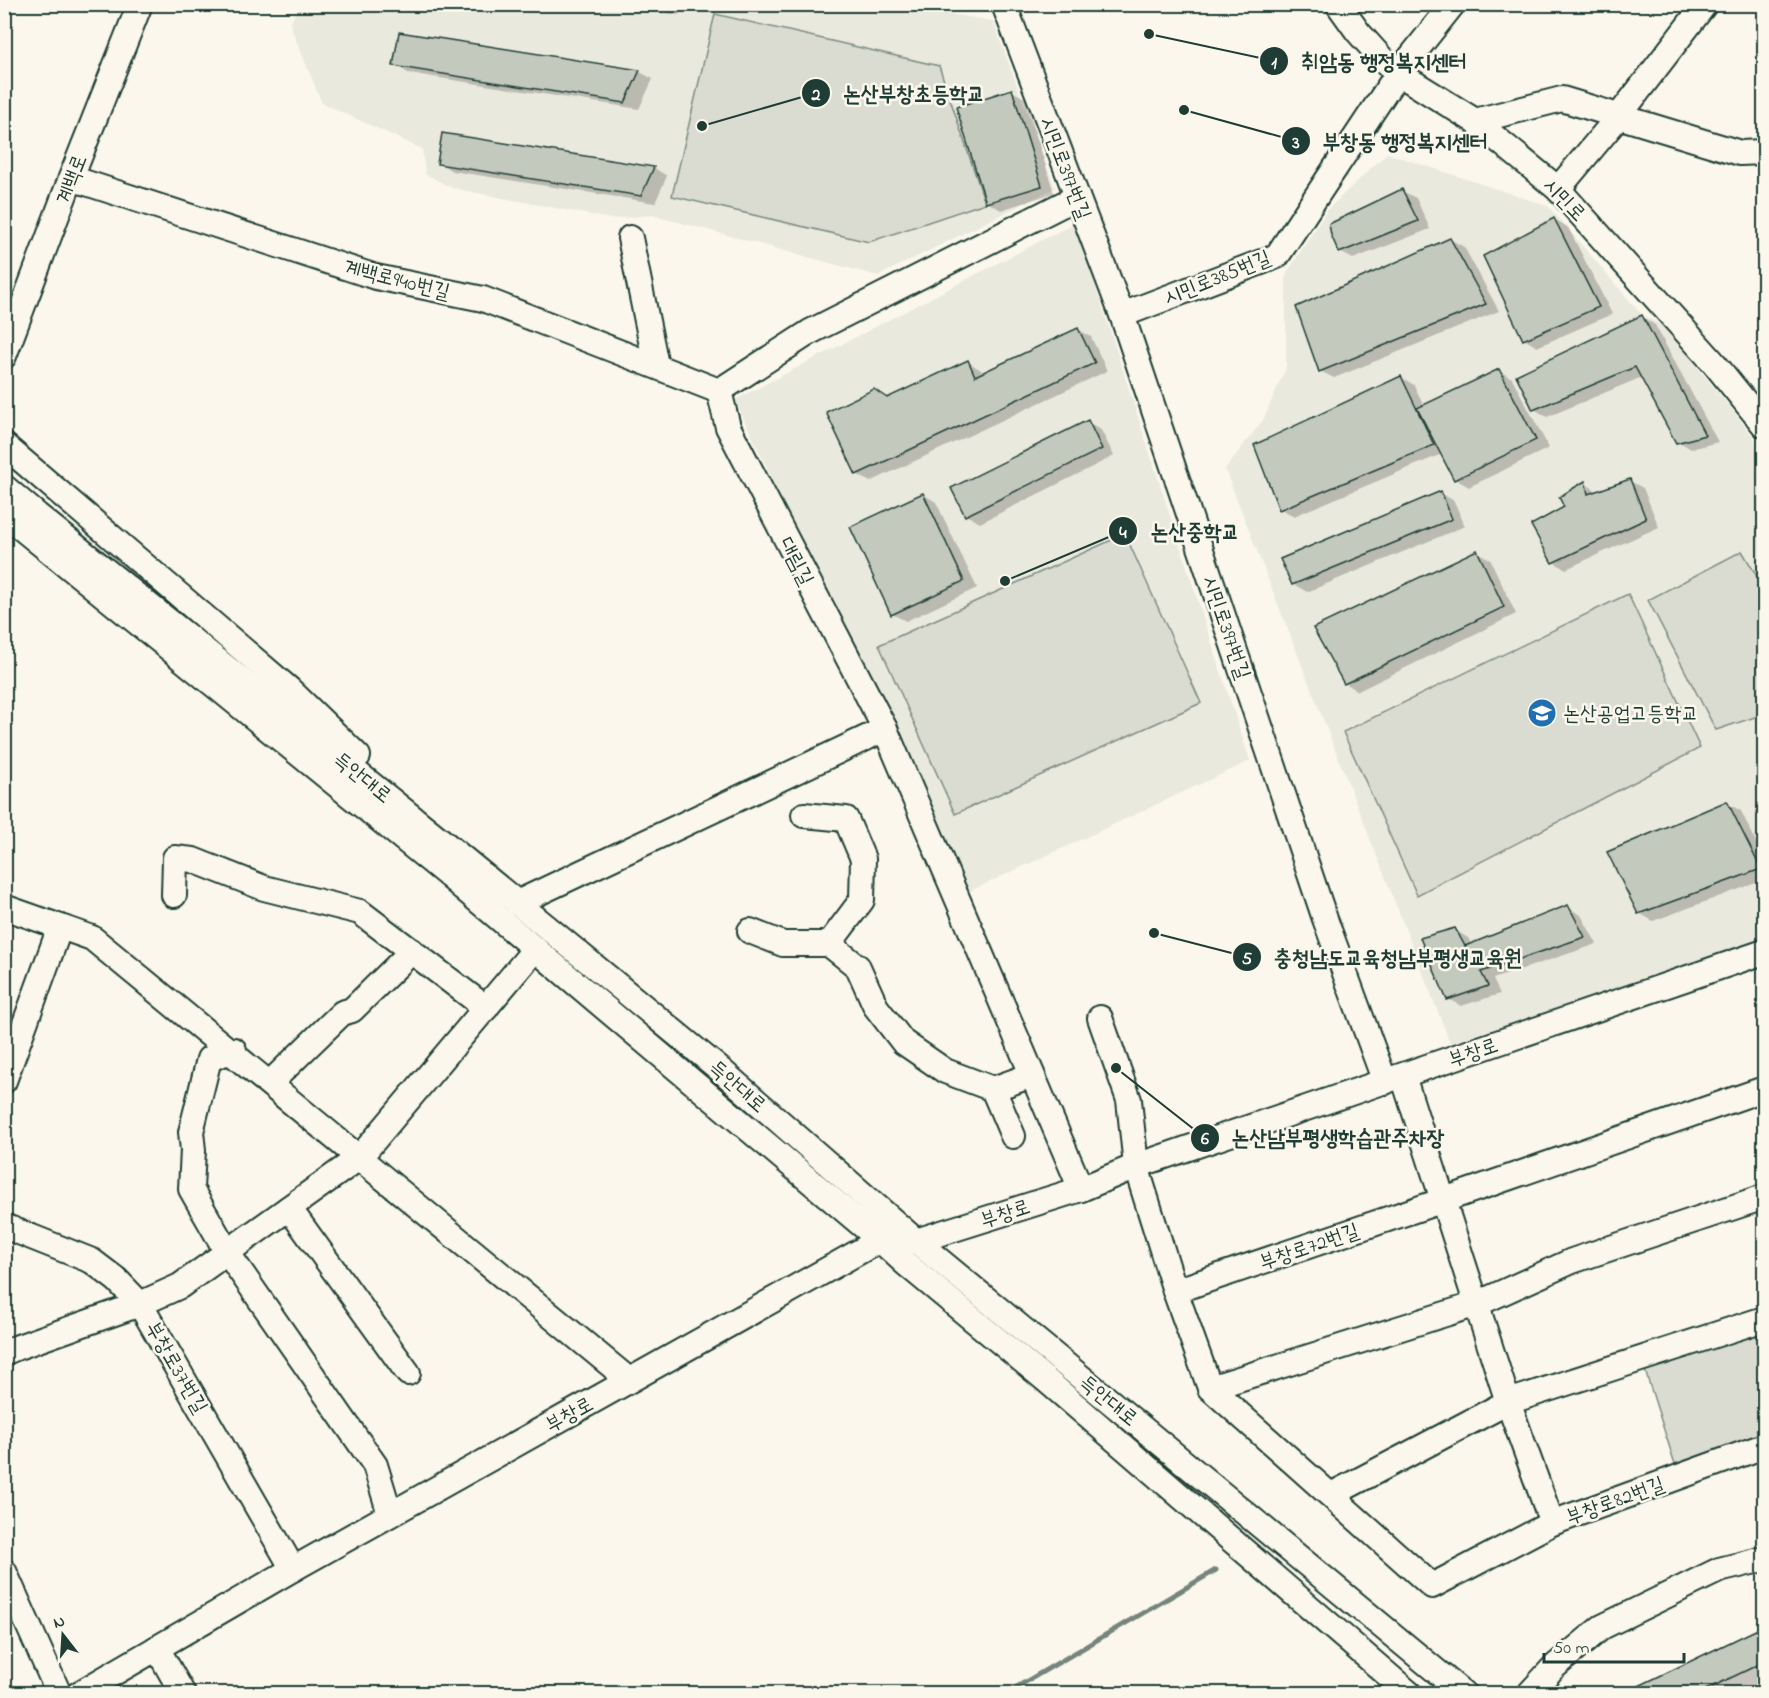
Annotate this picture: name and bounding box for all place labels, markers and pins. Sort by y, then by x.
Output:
callout: 취암동 행정복지센터 [1259,41,1478,81]
callout: 논산부창초등학교 [801,73,997,113]
callout: 부창동 행정복지센터 [1281,121,1500,161]
callout: 논산중학교 [1108,511,1251,551]
school or university icon: 논산공업고등학교 [1526,697,1558,729]
place label: 논산공업고등학교 [1563,700,1698,730]
callout: 충청남도교육청남부평생교육원 [1232,937,1534,977]
callout: 논산남부평생학습관주차장 [1190,1118,1456,1158]

